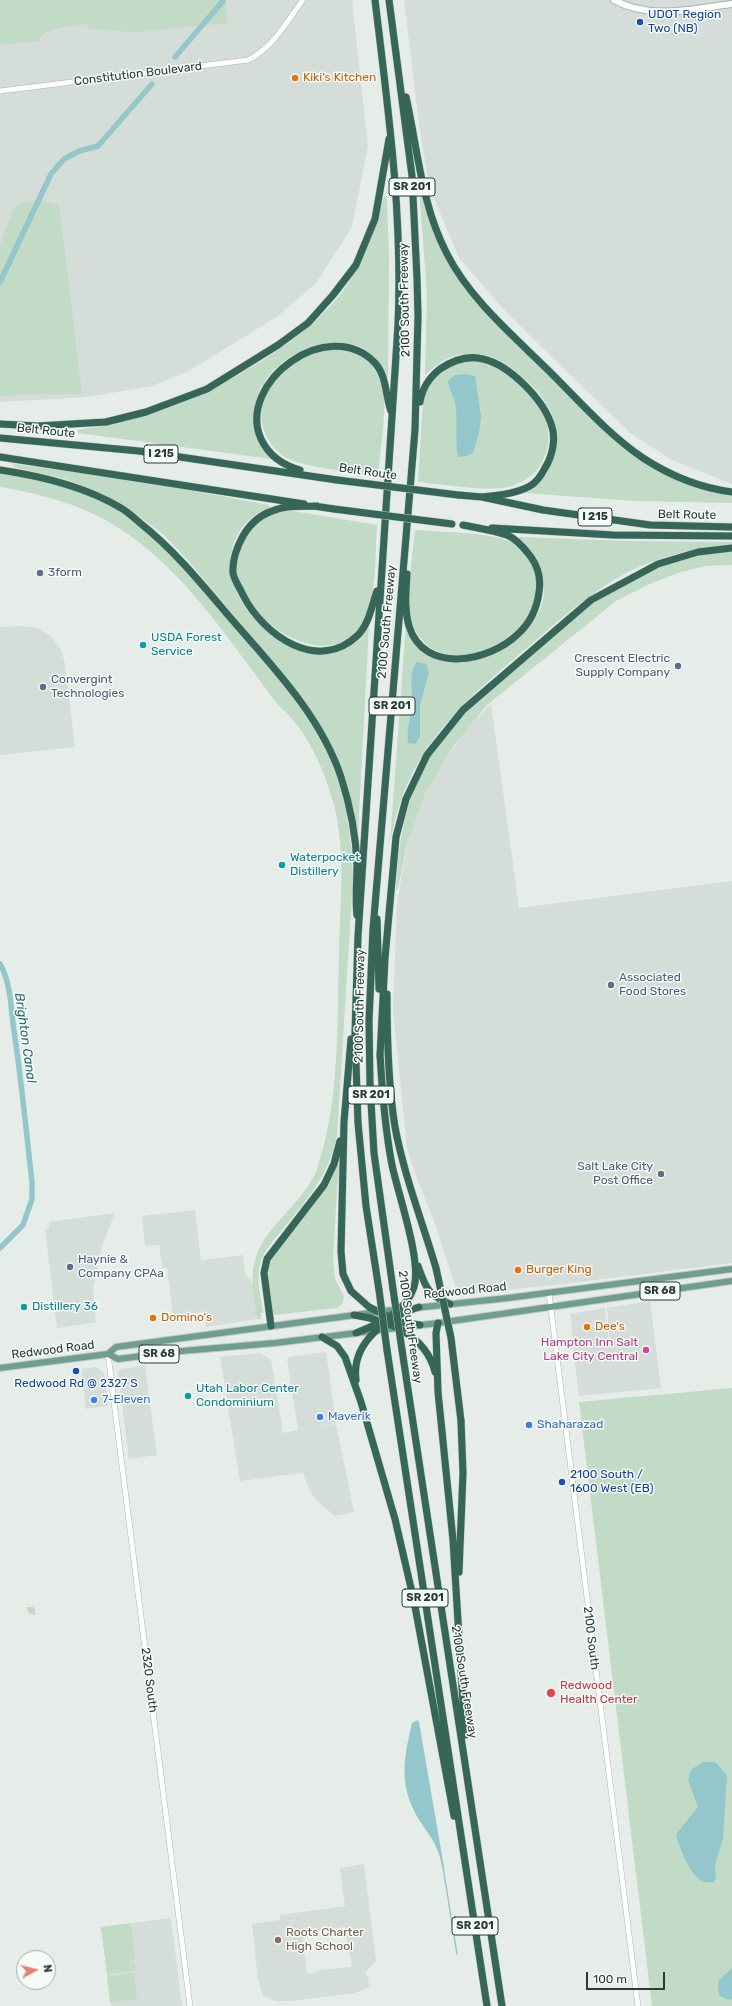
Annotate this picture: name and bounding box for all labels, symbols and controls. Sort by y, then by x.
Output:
place label: UDOT Region Two (NB) [648,8,721,36]
marker: UDOT Region Two (NB) [635,17,645,27]
street label: Constitution Boulevard [73,59,203,89]
place label: Kiki's Kitchen [303,71,376,85]
marker: Kiki's Kitchen [290,73,300,83]
road number: SR 201 [389,178,435,196]
street label: 2100 South Freeway [397,243,413,357]
street label: Belt Route [16,421,76,441]
road number: I 215 [144,445,178,463]
street label: Belt Route [338,461,398,483]
street label: Belt Route [658,507,716,523]
road number: I 215 [578,508,612,526]
street label: 2100 South Freeway [375,565,399,679]
place label: 3form [48,566,82,580]
marker: 3form [35,568,45,578]
place label: USDA Forest Service [151,631,222,659]
marker: USDA Forest Service [138,640,148,650]
place label: Crescent Electric Supply Company [574,652,670,680]
marker: Crescent Electric Supply Company [673,661,683,671]
place label: Convergint Technologies [51,673,124,701]
marker: Convergint Technologies [38,682,48,692]
road number: SR 201 [369,697,415,715]
place label: Waterpocket Distillery [290,851,360,879]
marker: Waterpocket Distillery [277,860,287,870]
street label: 2100 South Freeway [352,949,368,1063]
place label: Associated Food Stores [619,971,686,999]
marker: Associated Food Stores [606,980,616,990]
water label: Brighton Canal [11,992,39,1084]
road number: SR 201 [348,1086,394,1104]
place label: Salt Lake City Post Office [577,1160,653,1188]
marker: Salt Lake City Post Office [656,1169,666,1179]
place label: Haynie & Company CPAa [78,1253,164,1281]
marker: Haynie & Company CPAa [65,1262,75,1272]
place label: Burger King [526,1263,592,1277]
marker: Burger King [513,1265,523,1275]
street label: 2100 South Freeway [395,1270,425,1384]
street label: Redwood Road [423,1279,507,1303]
road number: SR 68 [640,1282,680,1300]
place label: Distillery 36 [32,1300,98,1314]
marker: Distillery 36 [19,1302,29,1312]
place label: Domino's [161,1311,212,1325]
marker: Domino's [148,1313,158,1323]
place label: Dee's [595,1320,625,1334]
marker: Dee's [582,1322,592,1332]
place label: Hampton Inn Salt Lake City Central [541,1336,638,1364]
street label: Redwood Road [11,1338,95,1362]
road number: SR 68 [139,1345,179,1363]
marker: Hampton Inn Salt Lake City Central [641,1345,651,1355]
marker: Redwood Rd @ 2327 S [71,1366,81,1376]
place label: Redwood Rd @ 2327 S [14,1377,138,1391]
place label: Utah Labor Center Condominium [196,1382,299,1410]
marker: Utah Labor Center Condominium [183,1391,193,1401]
place label: 7-Eleven [102,1393,151,1407]
marker: 7-Eleven [89,1395,99,1405]
place label: Maverik [328,1410,371,1424]
marker: Maverik [315,1412,325,1422]
place label: Shaharazad [537,1418,603,1432]
marker: Shaharazad [524,1420,534,1430]
place label: 2100 South / 1600 West (EB) [570,1468,653,1496]
marker: 2100 South / 1600 West (EB) [557,1477,567,1487]
road number: SR 201 [402,1589,448,1607]
street label: 2100 South [580,1605,602,1671]
street label: 2100 South Freeway [448,1625,480,1739]
street label: 2320 South [138,1647,160,1713]
place label: Redwood Health Center [560,1679,638,1707]
marker: Redwood Health Center [545,1687,557,1699]
road number: SR 201 [452,1917,498,1935]
place label: Roots Charter High School [286,1926,364,1954]
marker: Roots Charter High School [273,1935,283,1945]
north arrow [16,1950,56,1990]
text: N [40,1964,54,1973]
scale bar [588,1964,667,1990]
text: 100 m [593,1972,627,1986]

